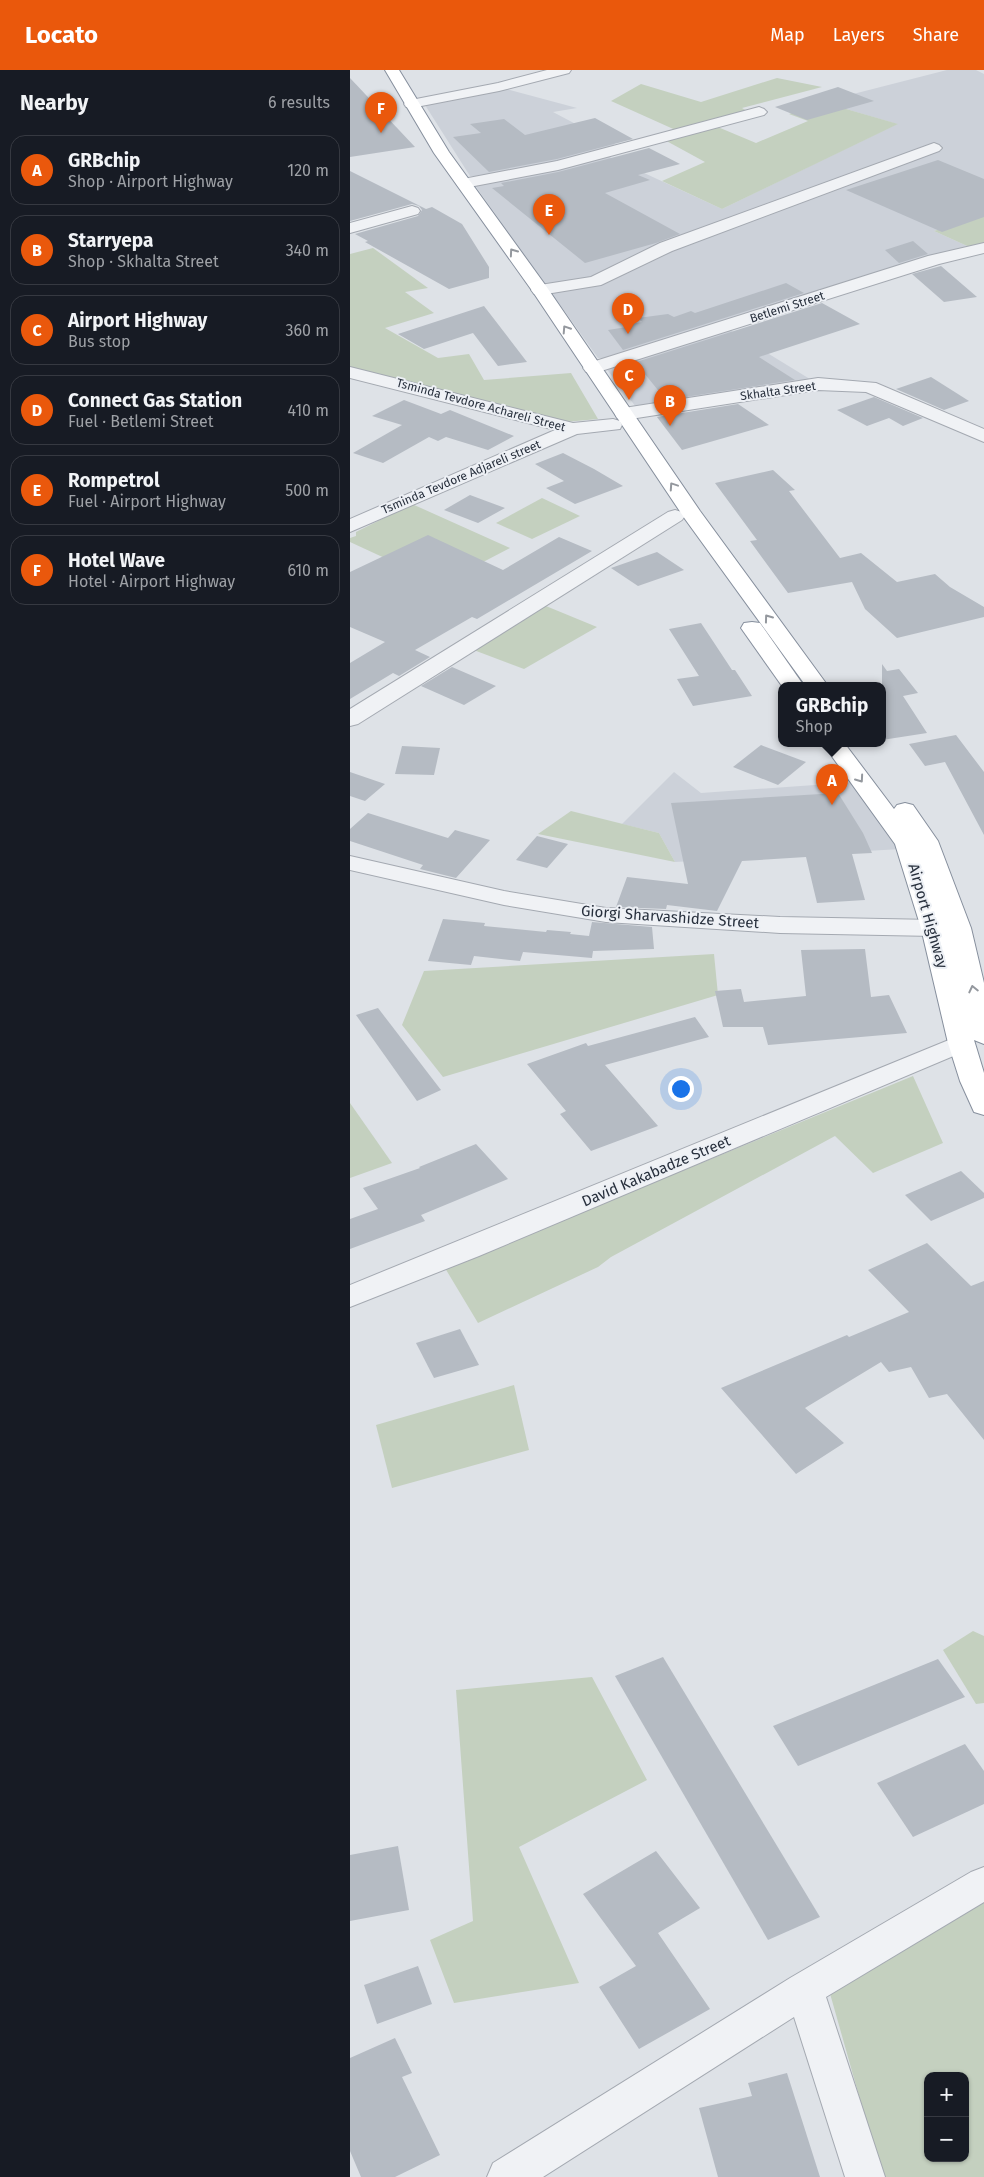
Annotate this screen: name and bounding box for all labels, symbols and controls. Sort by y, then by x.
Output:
text: Locato [25,21,98,49]
text: Map [770,24,805,46]
text: Layers [833,24,885,46]
text: Share [913,24,959,46]
text: Nearby [20,90,88,116]
pin: F [365,92,397,133]
text: 6 results [268,93,330,112]
text: GRBchip [68,149,140,172]
text: A [32,161,42,180]
text: 120 m [287,161,329,180]
text: Shop · Airport Highway [68,172,233,191]
pin: E [533,194,565,235]
text: Starryepa [68,229,153,252]
text: B [32,241,42,260]
text: 340 m [286,241,329,260]
one-way arrow [510,248,519,257]
text: Shop · Skhalta Street [68,252,219,271]
street label: Betlemi Street [748,288,827,326]
pin: D [612,293,644,334]
text: Airport Highway [68,309,207,332]
text: C [32,321,42,340]
text: 360 m [286,321,329,340]
one-way arrow [563,325,572,335]
text: Bus stop [68,332,131,351]
pin: C [613,359,645,400]
street label: Tsminda Tevdore Achareli Street [395,376,568,435]
street label: Skhalta Street [739,379,817,403]
pin: B [654,385,686,426]
text: Connect Gas Station [68,389,242,412]
text: D [32,401,42,420]
text: 410 m [288,401,329,420]
text: Fuel · Betlemi Street [68,412,214,431]
street label: Tsminda Tevdore Adjareli street [379,437,543,517]
text: Rompetrol [68,469,160,492]
text: E [33,481,41,500]
text: 500 m [285,481,329,500]
one-way arrow [670,483,679,492]
text: Fuel · Airport Highway [68,492,226,511]
text: Hotel Wave [68,549,165,572]
text: F [33,561,41,580]
text: 610 m [287,561,329,580]
text: Hotel · Airport Highway [68,572,235,591]
one-way arrow [765,614,774,624]
popup [778,682,886,747]
text: GRBchip [796,694,868,717]
text: Shop [796,717,833,736]
pin: A [816,764,848,805]
one-way arrow [854,773,862,782]
street label: Airport Highway [904,861,952,971]
street label: Giorgi Sharvashidze Street [580,902,760,932]
one-way arrow [969,984,979,993]
your location [668,1076,694,1102]
street label: David Kakabadze Street [579,1131,734,1210]
map controls [924,2072,969,2162]
button: + [924,2072,969,2117]
button: − [924,2117,969,2162]

